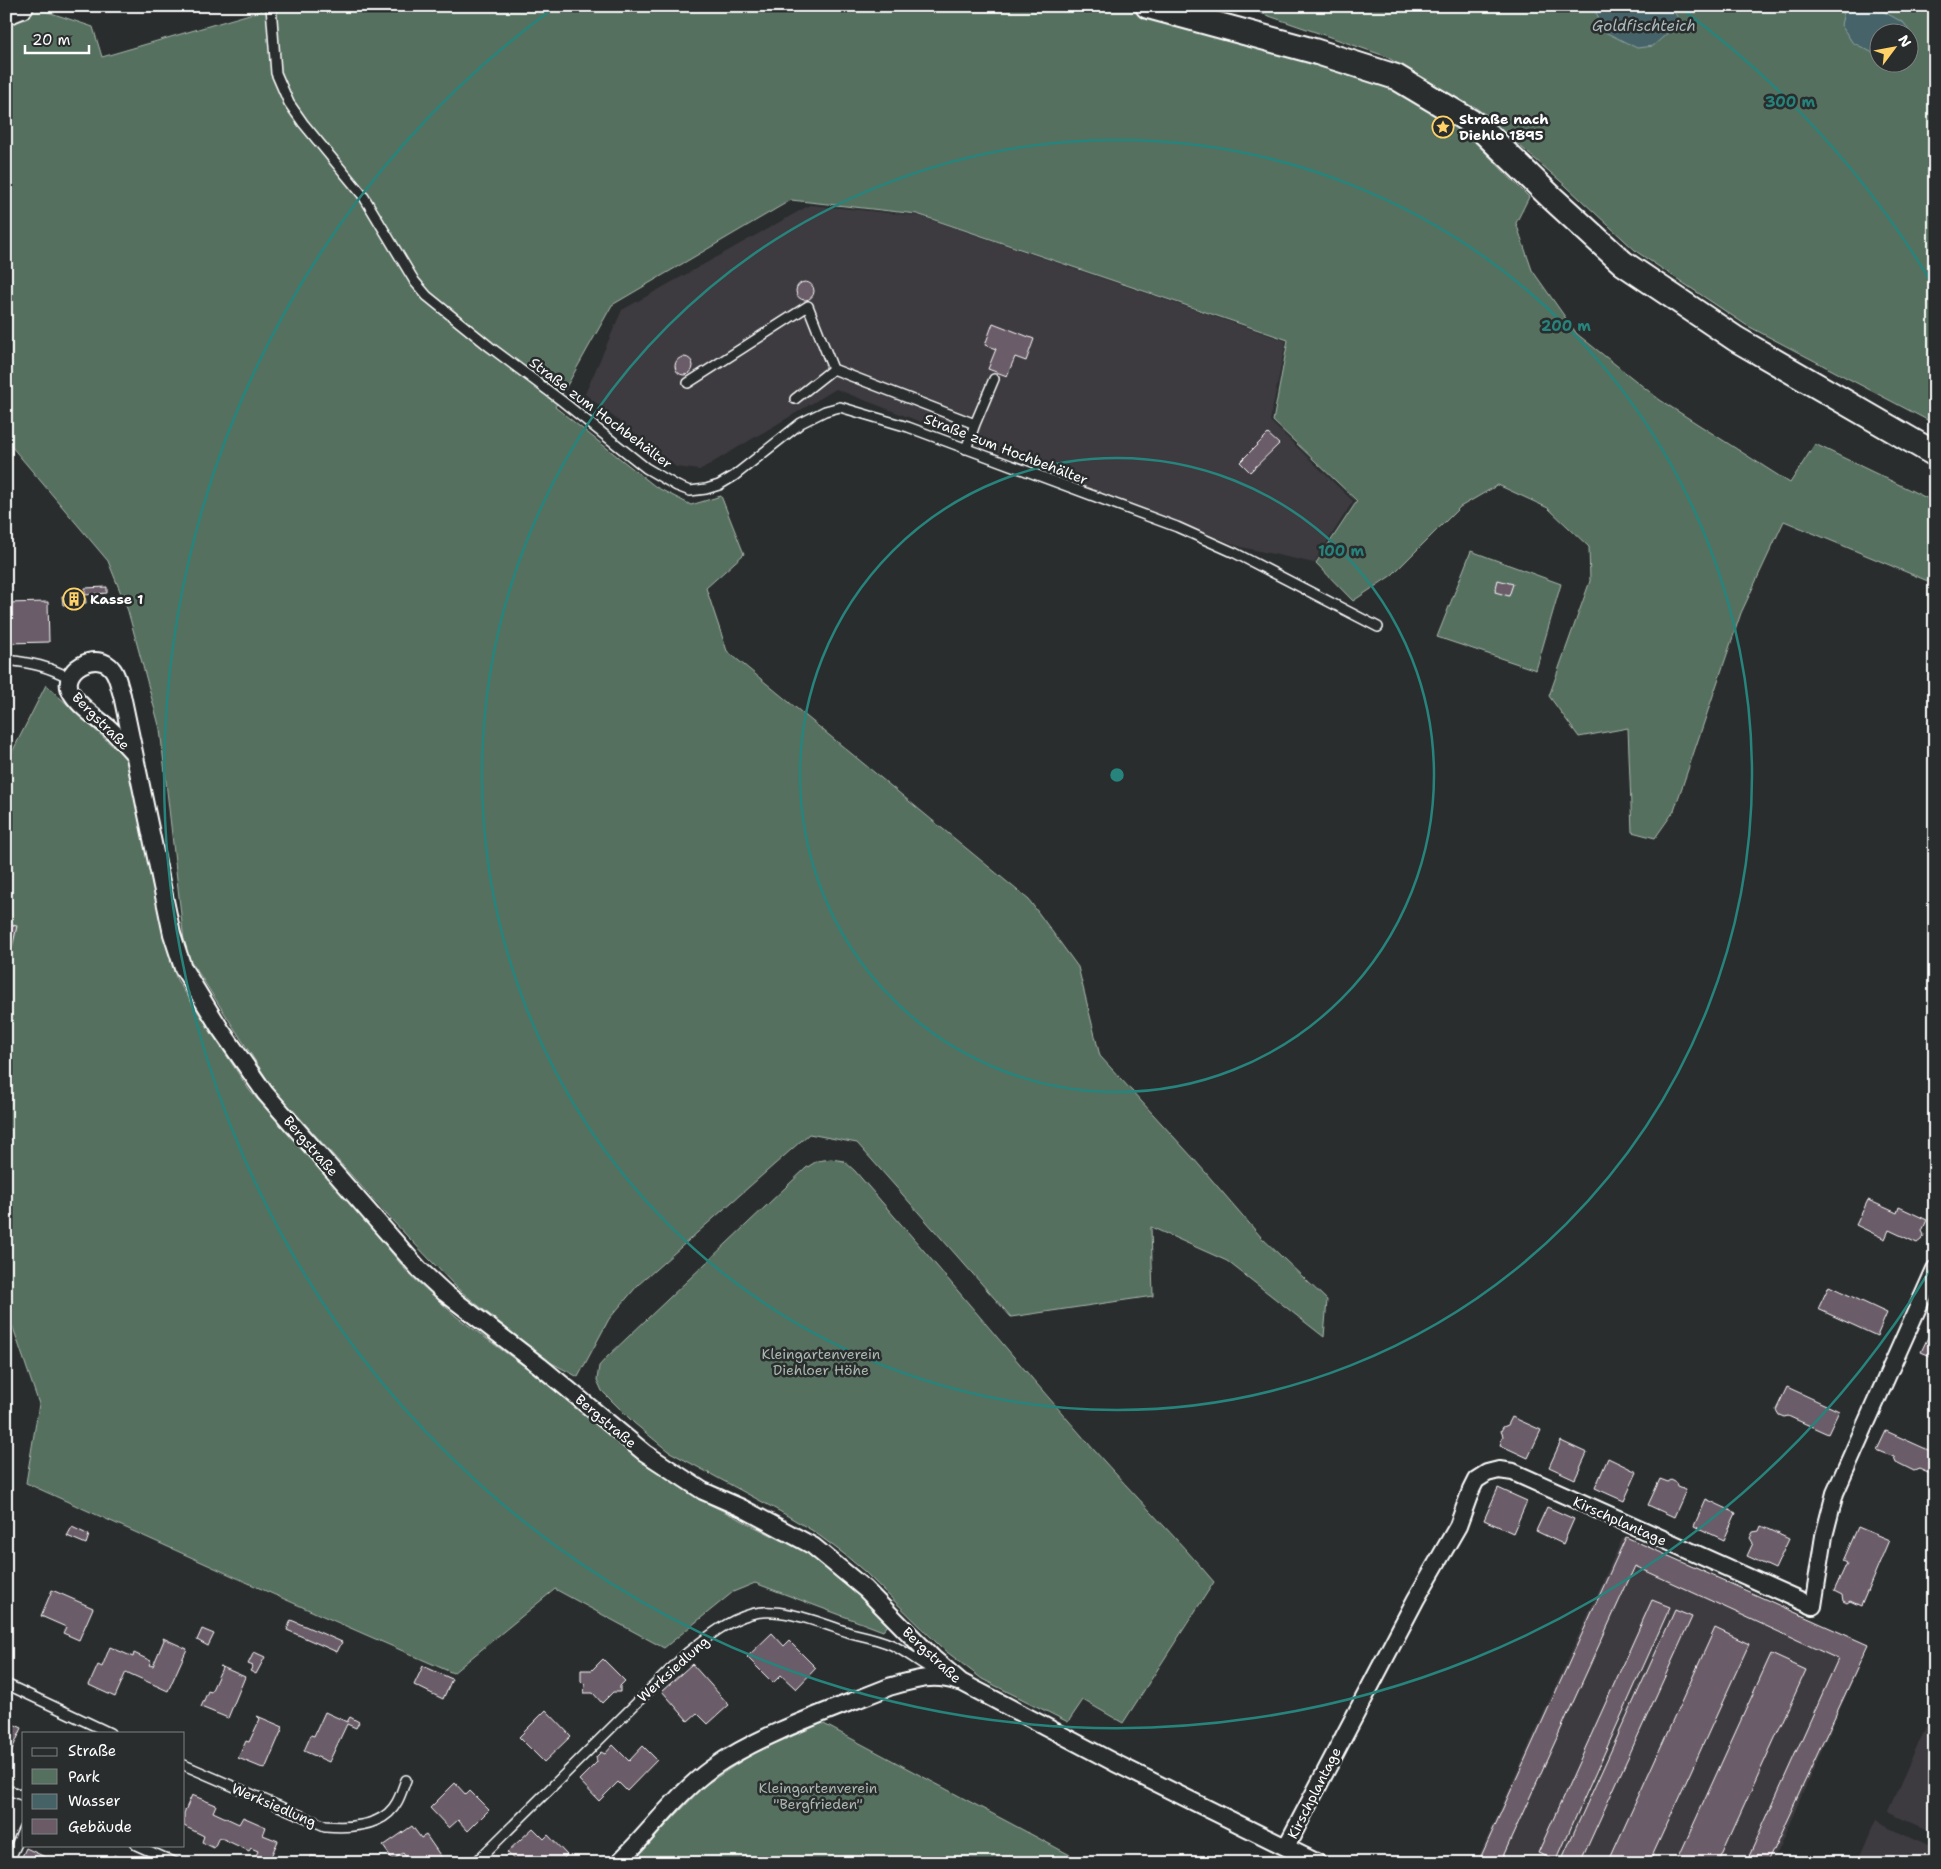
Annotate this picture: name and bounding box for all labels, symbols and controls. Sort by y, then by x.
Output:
water label: Goldfischteich [1592,16,1696,36]
scale bar [25,22,89,54]
north arrow [1868,22,1918,72]
text: 20 m [32,30,71,50]
text: N [1894,32,1916,51]
text: 300 m [1765,92,1815,112]
place label: Straße nach Diehlo 1895 [1459,110,1549,144]
place icon: Straße nach Diehlo 1895 [1431,115,1455,139]
text: 200 m [1541,316,1591,336]
street label: Straße zum Hochbehälter [526,353,676,473]
street label: Straße zum Hochbehälter [922,409,1091,489]
text: 100 m [1318,541,1364,561]
building icon: Kasse 1 [62,587,86,611]
place label: Kasse 1 [90,590,143,608]
street label: Bergstraße [68,688,134,754]
centre of rings [1108,766,1126,784]
street label: Bergstraße [280,1112,342,1180]
park label: Kleingartenverein Diehloer Höhe [762,1345,881,1379]
street label: Bergstraße [572,1390,640,1452]
street label: Kirschplantage [1570,1492,1670,1550]
street label: Bergstraße [899,1623,965,1687]
street label: Werksiedlung [633,1632,713,1706]
legend [22,1732,185,1846]
text: Straße [68,1741,116,1761]
street label: Kirschplantage [1283,1744,1345,1842]
text: Park [68,1767,100,1787]
street label: Werksiedlung [229,1779,319,1831]
park label: Kleingartenverein "Bergfrieden" [759,1779,878,1813]
text: Wasser [68,1791,121,1811]
text: Gebäude [68,1817,132,1837]

